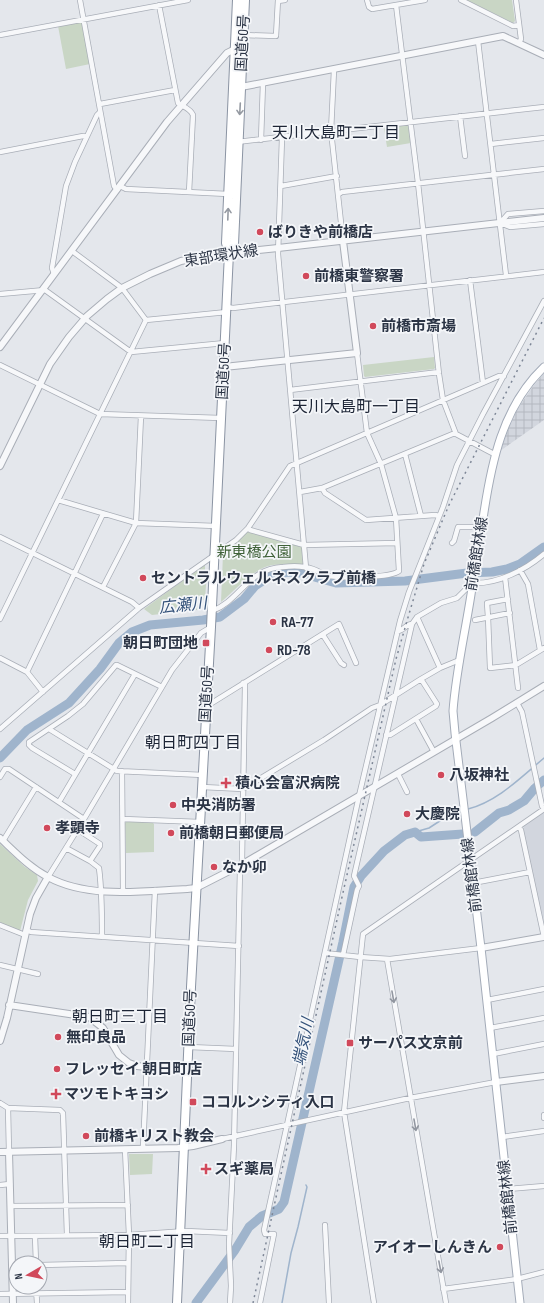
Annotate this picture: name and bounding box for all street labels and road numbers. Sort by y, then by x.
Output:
street label: 国道50号 [232,14,254,72]
street label: 東部環状線 [182,241,260,271]
street label: 国道50号 [213,342,235,400]
street label: 前橋館林線 [462,515,492,593]
street label: 国道50号 [196,665,218,723]
street label: 前橋館林線 [458,837,486,913]
street label: 国道50号 [179,989,201,1047]
street label: 前橋館林線 [495,1159,521,1235]

